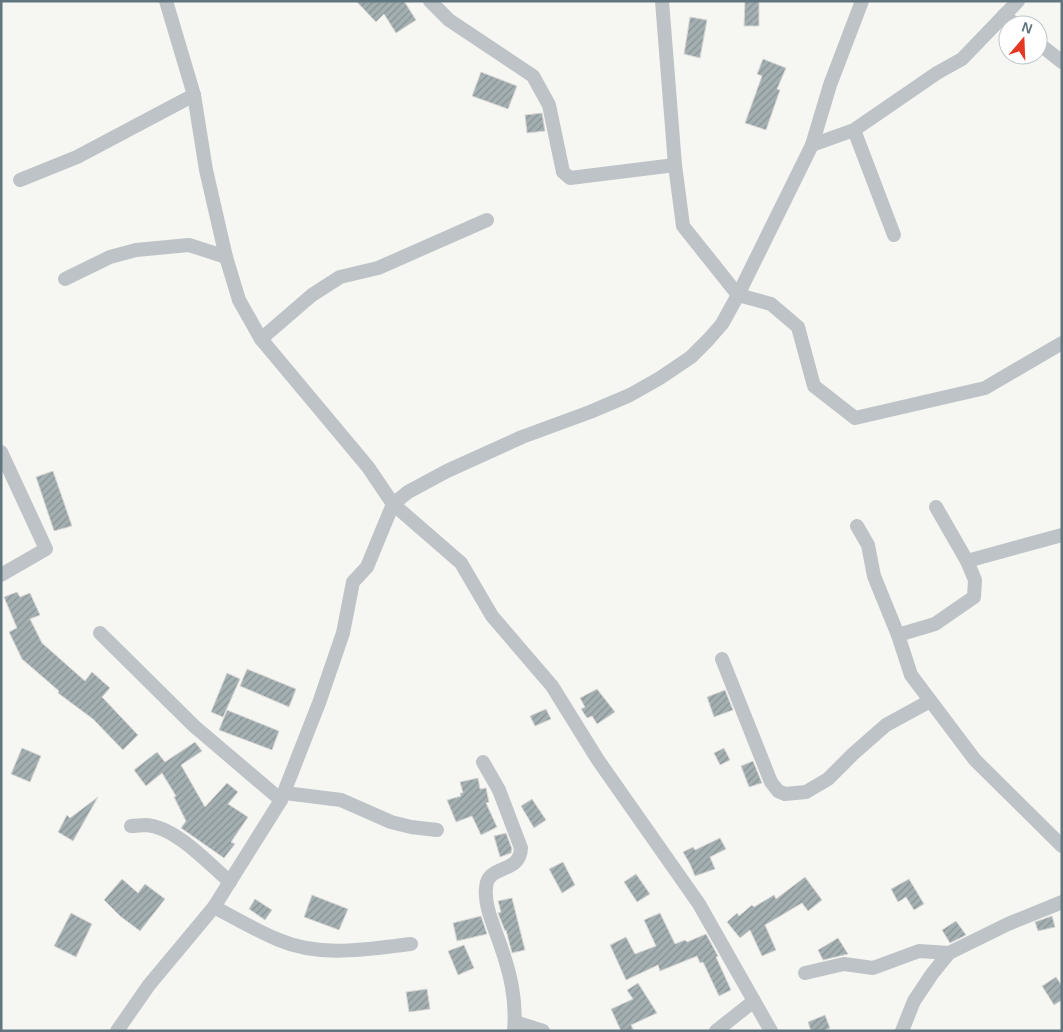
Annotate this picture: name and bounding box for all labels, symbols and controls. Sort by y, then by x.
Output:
north arrow [998,15,1048,65]
text: N [1020,18,1035,37]

